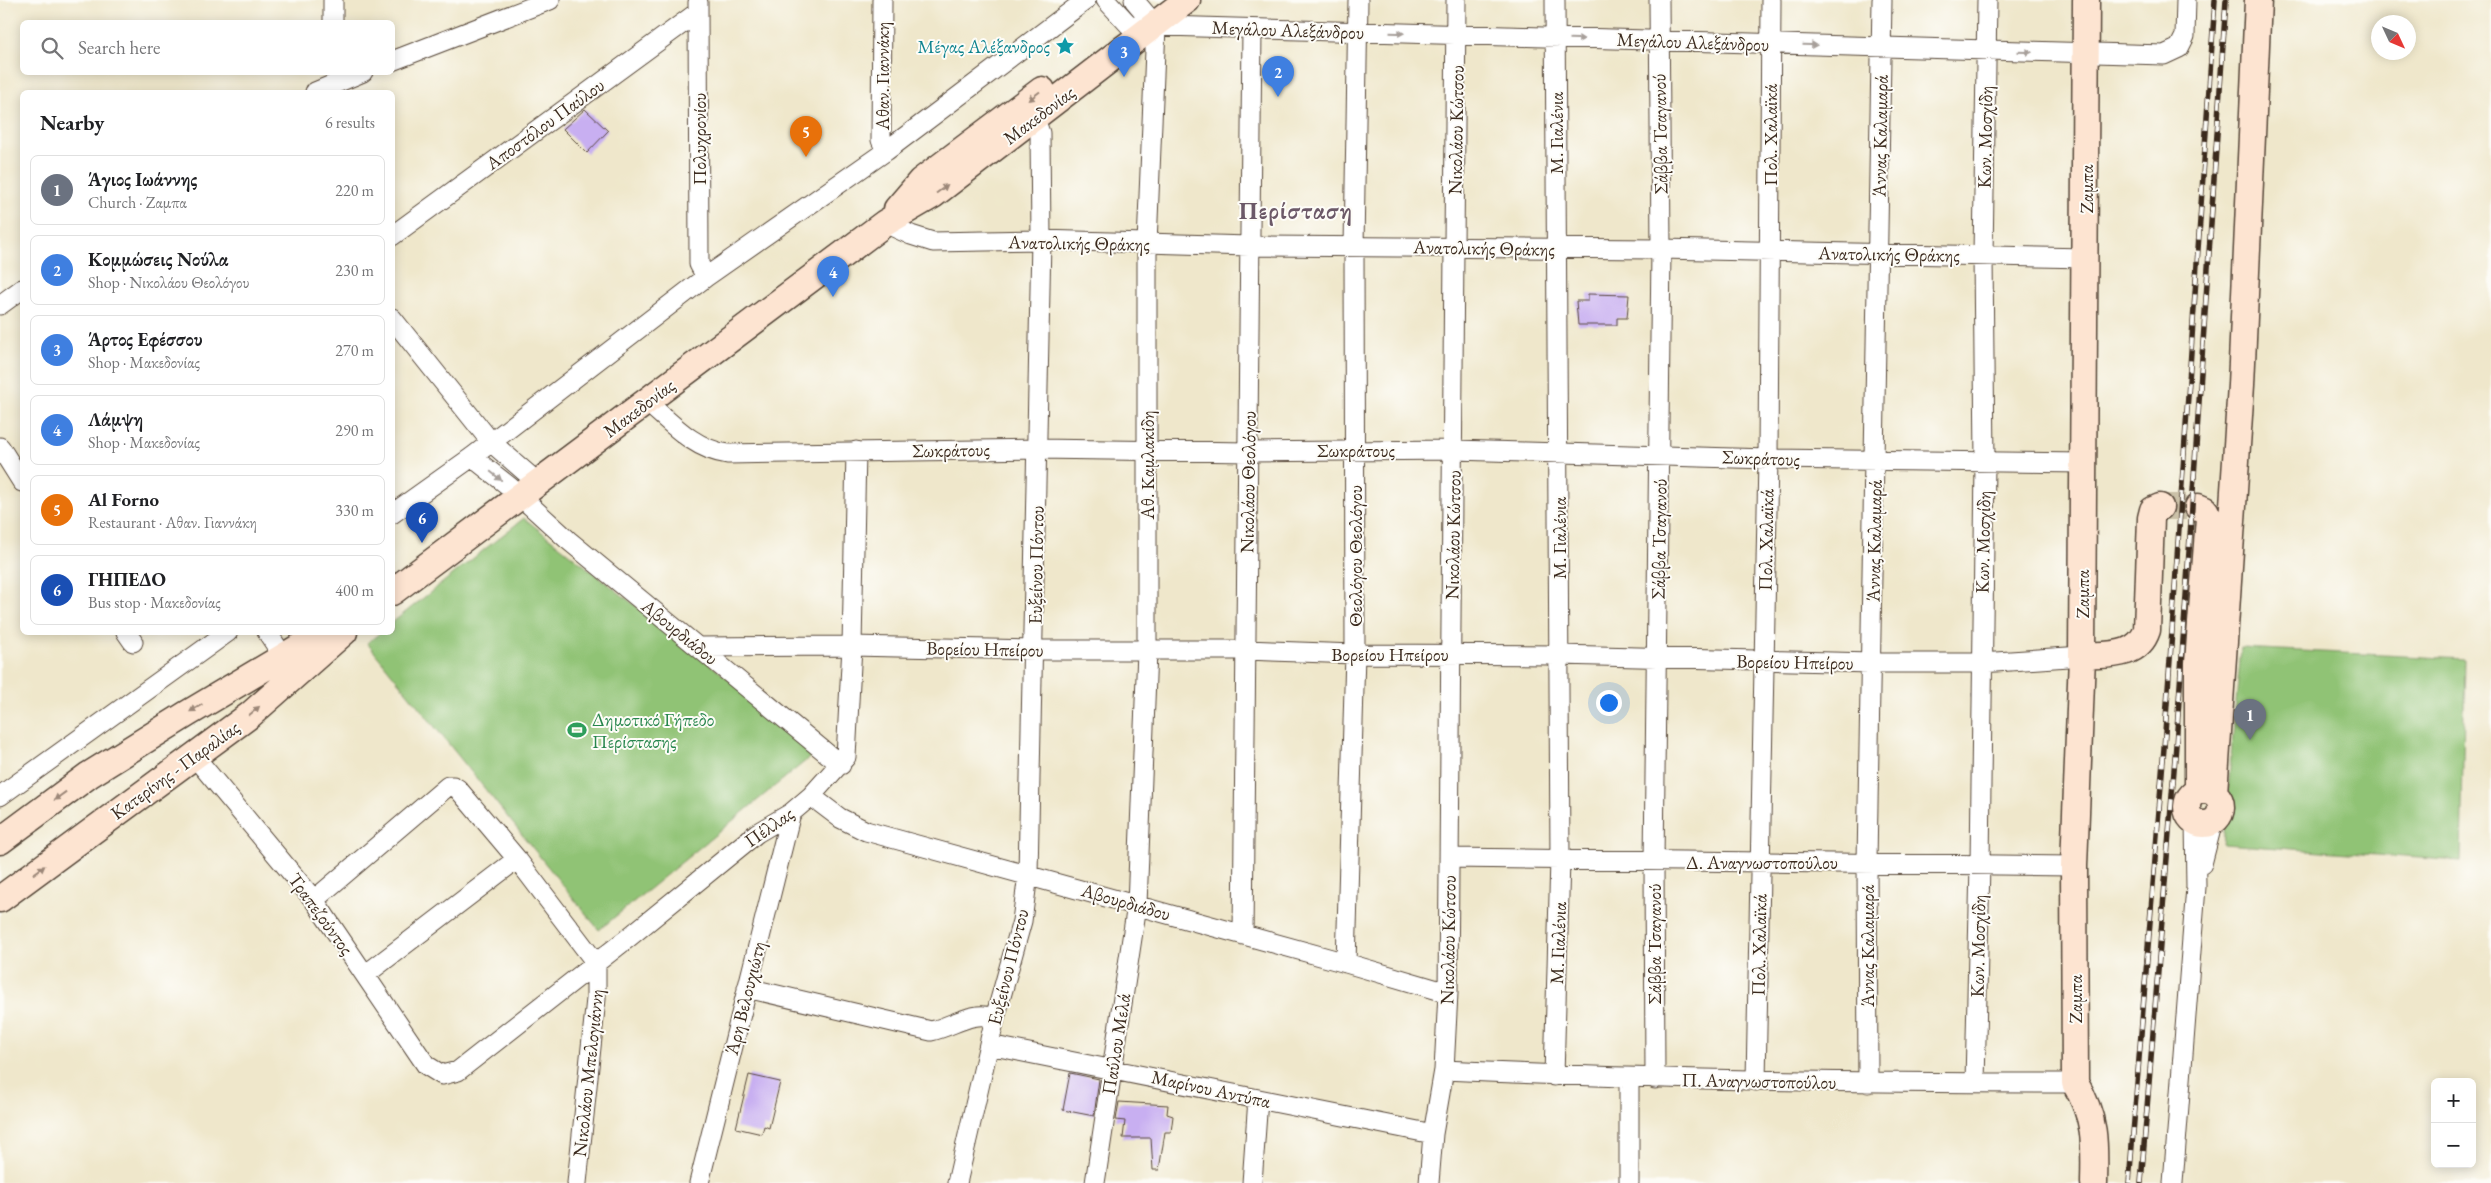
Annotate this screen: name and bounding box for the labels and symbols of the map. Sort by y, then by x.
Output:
street label: Μεγάλου Αλεξάνδρου [1211,15,1365,45]
north arrow [2371,15,2416,60]
street label: Αθαν. Γιαννάκη [870,22,895,131]
street label: Μεγάλου Αλεξάνδρου [1616,27,1770,57]
one-way arrow [1390,30,1406,38]
place label: Μέγας Αλέξανδρος [917,34,1050,59]
place icon: Μέγας Αλέξανδρος [1054,35,1076,57]
one-way arrow [1569,35,1585,43]
pin: 3 [1108,36,1140,77]
one-way arrow [1802,42,1818,50]
one-way arrow [2017,48,2033,56]
pin: 2 [1262,56,1294,97]
street label: Νικολάου Κώτσου [1442,65,1470,195]
street label: Αποστόλου Παύλου [480,72,609,176]
street label: Σάββα Τσαγανού [1646,73,1674,195]
street label: Άννας Καλαμαρά [1866,74,1894,198]
street label: Μακεδονίας [998,80,1080,150]
street label: Πολ. Χαλαϊκά [1758,84,1783,186]
street label: Κων. Μοσχίδη [1972,85,1998,189]
one-way arrow [1028,91,1041,102]
street label: Μ. Γιαλένια [1544,91,1569,174]
street label: Πολυχρονίου [687,93,712,185]
pin: 5 [790,116,822,157]
street label: Ζαμπα [2074,164,2099,213]
one-way arrow [935,183,948,194]
district label: Περίσταση [1239,195,1353,226]
street label: Ανατολικής Θράκης [1007,229,1150,257]
street label: Ανατολικής Θράκης [1412,234,1555,262]
street label: Ανατολικής Θράκης [1817,240,1960,268]
pin: 4 [817,256,849,297]
street label: Μακεδονίας [598,373,680,443]
street label: Αθ. Καμλακίδη [1135,411,1160,520]
street label: Νικολάου Θεολόγου [1234,411,1262,553]
street label: Σωκράτους [912,437,990,463]
street label: Σωκράτους [1317,438,1395,463]
street label: Σωκράτους [1722,444,1800,472]
street label: Νικολάου Κώτσου [1439,470,1467,600]
one-way arrow [489,471,502,482]
street label: Σάββα Τσαγανού [1645,478,1673,600]
street label: Άννας Καλαμαρά [1860,479,1888,603]
street label: Θεολόγου Θεολόγου [1343,485,1368,627]
street label: Πολ. Χαλαϊκά [1753,488,1779,591]
street label: Κων. Μοσχίδη [1970,490,1996,594]
street label: Μ. Γιαλένια [1547,496,1572,579]
pin: 6 [406,502,438,543]
street label: Ευξείνου Πόντου [1022,505,1050,625]
street label: Ζαμπα [2070,569,2095,618]
street label: Αβουρδιάδου [636,593,723,671]
street label: Βορείου Ηπείρου [926,635,1044,663]
street label: Βορείου Ηπείρου [1331,642,1449,667]
street label: Βορείου Ηπείρου [1736,648,1854,676]
your location [1596,690,1622,716]
pin: 1 [2234,699,2266,740]
one-way arrow [190,704,203,713]
one-way arrow [248,705,260,717]
place label: Δημοτικό Γήπεδο Περίστασης [592,707,714,754]
street label: Κατερίνης - Παραλίας [105,715,245,825]
sports icon: Δημοτικό Γήπεδο Περίστασης [566,719,588,741]
one-way arrow [54,791,67,802]
street label: Πέλλας [739,801,799,853]
street label: Δ. Αναγνωστοπούλου [1686,850,1838,875]
one-way arrow [32,865,46,875]
street label: Τραπεζούντος [283,868,359,960]
street label: Νικολάου Κώτσου [1434,875,1462,1005]
street label: Αβουρδιάδου [1078,877,1173,927]
street label: Σάββα Τσαγανού [1642,884,1667,1004]
street label: Άννας Καλαμαρά [1855,885,1880,1008]
street label: Πολ. Χαλαϊκά [1746,893,1772,996]
street label: Κων. Μοσχίδη [1965,894,1991,998]
street label: Μ. Γιαλένια [1544,901,1572,985]
street label: Ευξείνου Πόντου [981,906,1035,1028]
street label: Άρη Βελουχιώτη [719,939,771,1058]
street label: Ζαμπα [2063,974,2088,1023]
street label: Νικολάου Μπελογιάννη [567,988,609,1158]
street label: Παύλου Μελά [1096,991,1136,1096]
street label: Μαρίνου Αντύπα [1149,1064,1273,1114]
street label: Π. Αναγνωστοπούλου [1681,1067,1837,1095]

